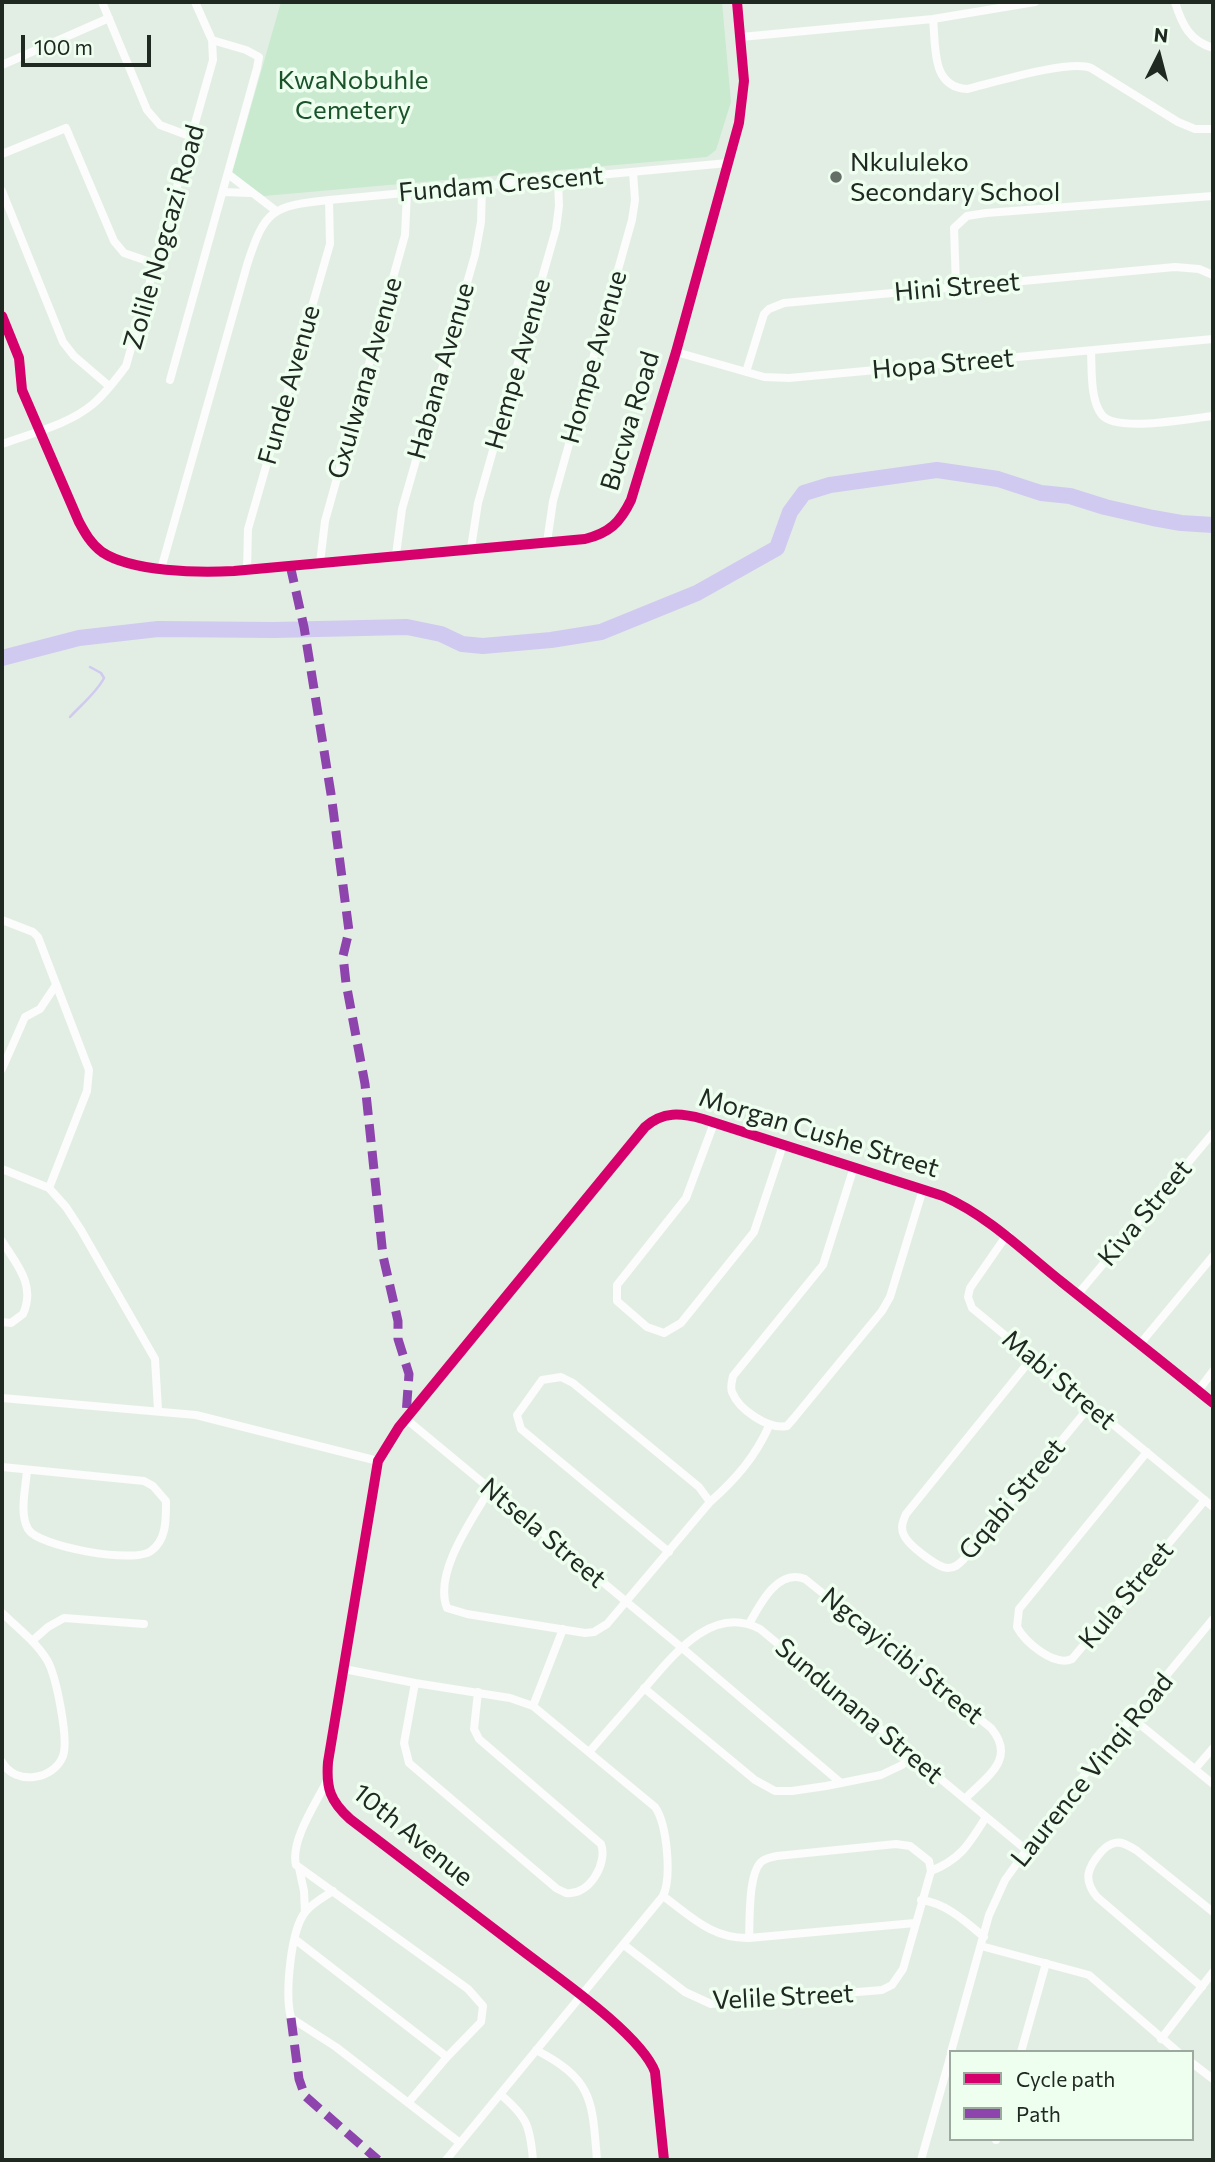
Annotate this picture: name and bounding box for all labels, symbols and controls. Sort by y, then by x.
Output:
scale bar [24,21,154,65]
north arrow [1124,21,1194,91]
text: N [1153,22,1170,47]
text: 100 m [34,34,93,59]
park label: KwaNobuhle Cemetery [278,64,428,126]
street label: Zolile Nogcazi Road [117,121,211,353]
place label: Nkululeko Secondary School [850,146,1060,208]
street label: Fundam Crescent [397,159,605,209]
marker: Nkululeko Secondary School [828,169,844,185]
street label: Hini Street [893,266,1021,308]
street label: Hompe Avenue [554,267,634,447]
street label: Gxulwana Avenue [321,274,409,482]
street label: Hempe Avenue [479,275,557,453]
street label: Habana Avenue [401,279,481,463]
street label: Funde Avenue [251,302,327,468]
street label: Hopa Street [871,342,1015,386]
street label: Bucwa Road [594,348,666,494]
street label: Morgan Cushe Street [695,1082,943,1184]
street label: Kiva Street [1092,1153,1198,1273]
street label: Mabi Street [996,1323,1122,1437]
street label: Gqabi Street [952,1432,1072,1566]
street label: Ntsela Street [474,1471,612,1595]
street label: Kula Street [1072,1535,1180,1655]
street label: Ngcayicibi Street [815,1581,989,1731]
street label: Sundunana Street [769,1632,949,1790]
street label: Laurence Vinqi Road [1004,1667,1180,1873]
street label: 10th Avenue [347,1777,479,1893]
street label: Velile Street [711,1978,855,2016]
legend [949,2050,1194,2141]
text: Cycle path [1016,2066,1115,2091]
text: Path [1016,2101,1061,2126]

